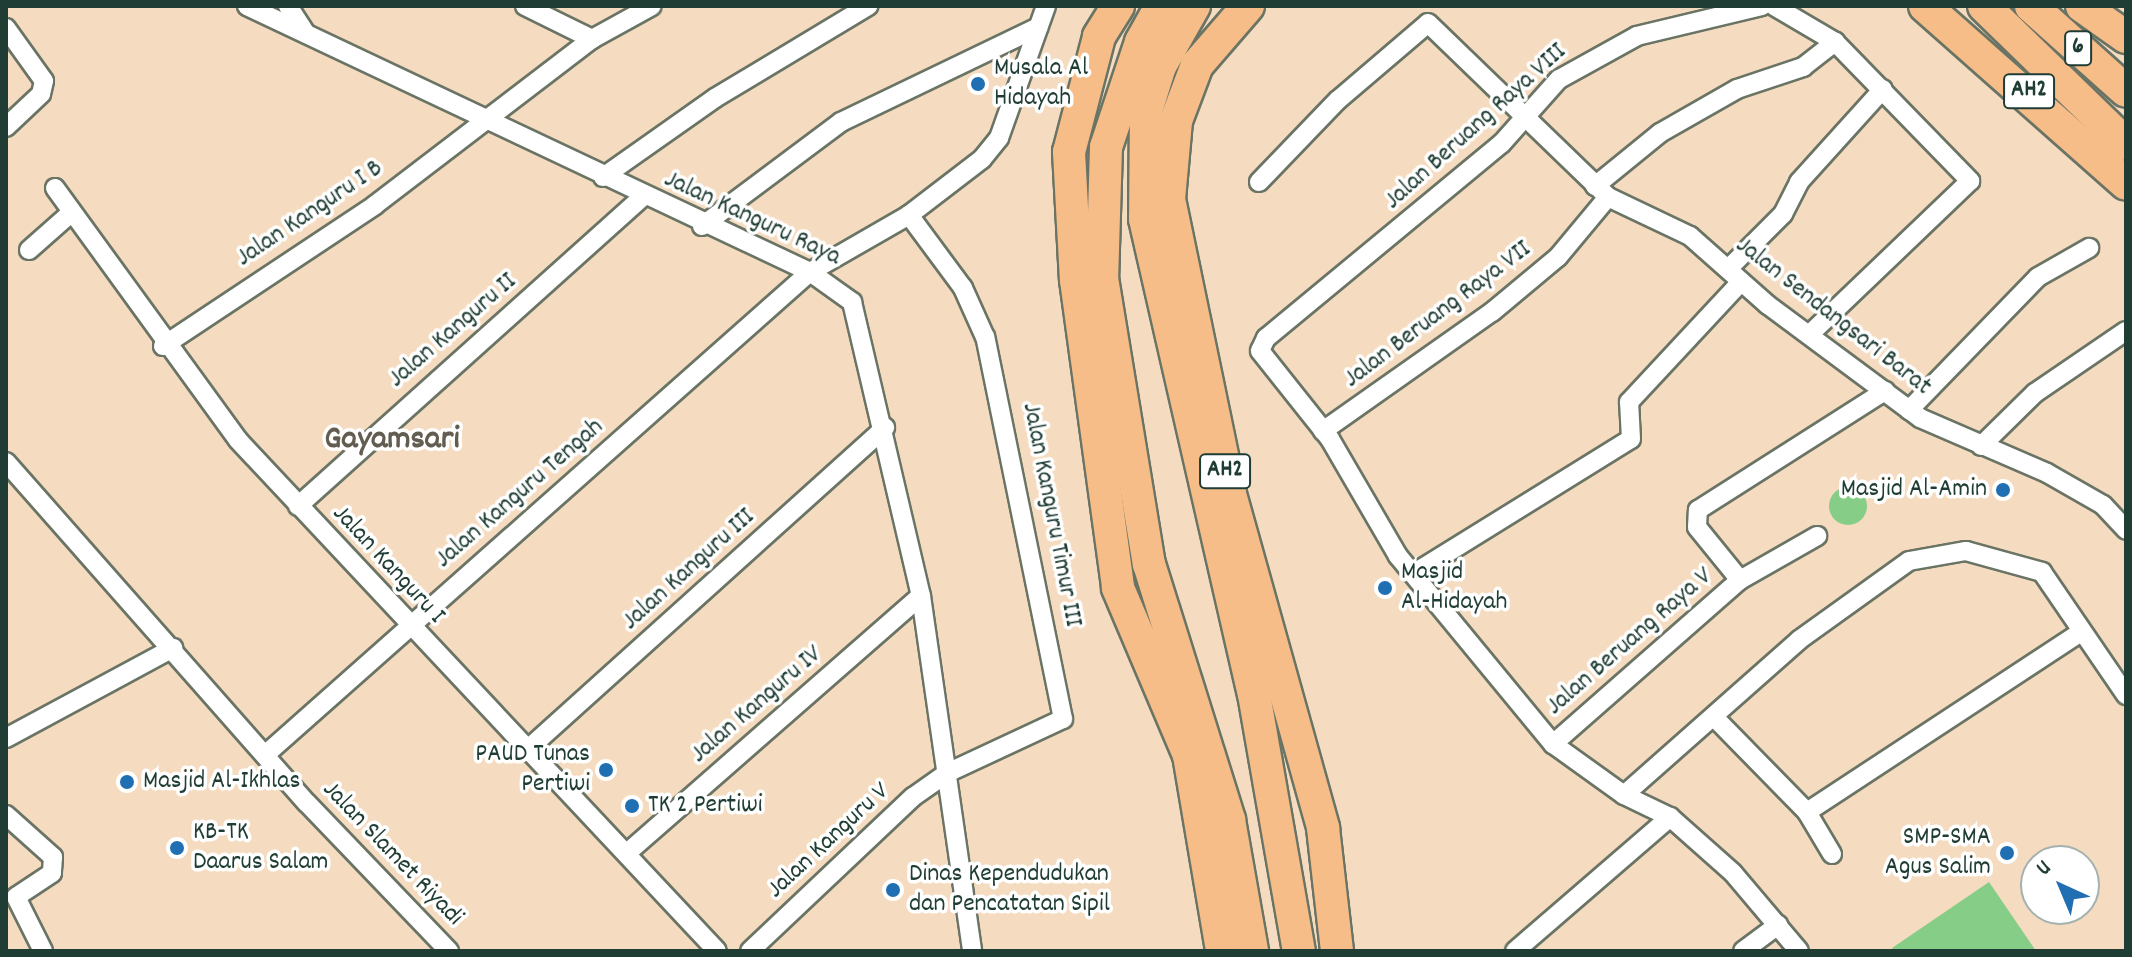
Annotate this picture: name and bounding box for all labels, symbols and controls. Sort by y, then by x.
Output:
road number: 6 [2064,28,2092,68]
street label: Jalan Beruang Raya VIII [1378,37,1574,217]
place label: Musala Al Hidayah [994,53,1088,114]
road number: AH2 [2003,71,2055,111]
marker: Musala Al Hidayah [969,75,987,93]
street label: Jalan Kanguru I B [231,154,389,274]
street label: Jalan Kanguru Raya [659,164,845,274]
street label: Jalan Sendangsari Barat [1729,231,1937,403]
street label: Jalan Beruang Raya VII [1338,234,1538,396]
street label: Jalan Kanguru II [382,267,524,395]
street label: Jalan Kanguru Timur III [1014,400,1088,630]
street label: Jalan Kanguru Tengah [429,412,611,576]
district label: Gayamsari [324,421,460,461]
road number: AH2 [1199,451,1251,491]
place label: Masjid Al-Amin [1841,474,1987,506]
marker: Masjid Al-Amin [1994,481,2012,499]
street label: Jalan Kanguru I [325,499,451,631]
street label: Jalan Kanguru III [616,502,762,638]
place label: Masjid Al-Hidayah [1401,557,1507,618]
street label: Jalan Beruang Raya V [1540,561,1720,723]
marker: Masjid Al-Hidayah [1376,579,1394,597]
street label: Jalan Kanguru IV [685,639,829,771]
place label: PAUD Tunas Pertiwi [475,739,590,800]
marker: PAUD Tunas Pertiwi [597,761,615,779]
place label: Masjid Al-Ikhlas [143,766,300,798]
marker: Masjid Al-Ikhlas [118,773,136,791]
street label: Jalan Slamet Riyadi [315,775,469,933]
street label: Jalan Kanguru V [761,776,897,906]
place label: TK 2 Pertiwi [648,790,762,822]
marker: TK 2 Pertiwi [623,797,641,815]
place label: KB-TK Daarus Salam [193,817,328,878]
place label: SMP-SMA Agus Salim [1885,822,1991,884]
marker: KB-TK Daarus Salam [168,839,186,857]
marker: SMP-SMA Agus Salim [1998,844,2016,862]
north arrow [2020,845,2100,925]
text: U [2030,854,2059,884]
place label: Dinas Kependudukan dan Pencatatan Sipil [909,859,1110,920]
marker: Dinas Kependudukan dan Pencatatan Sipil [884,881,902,899]

